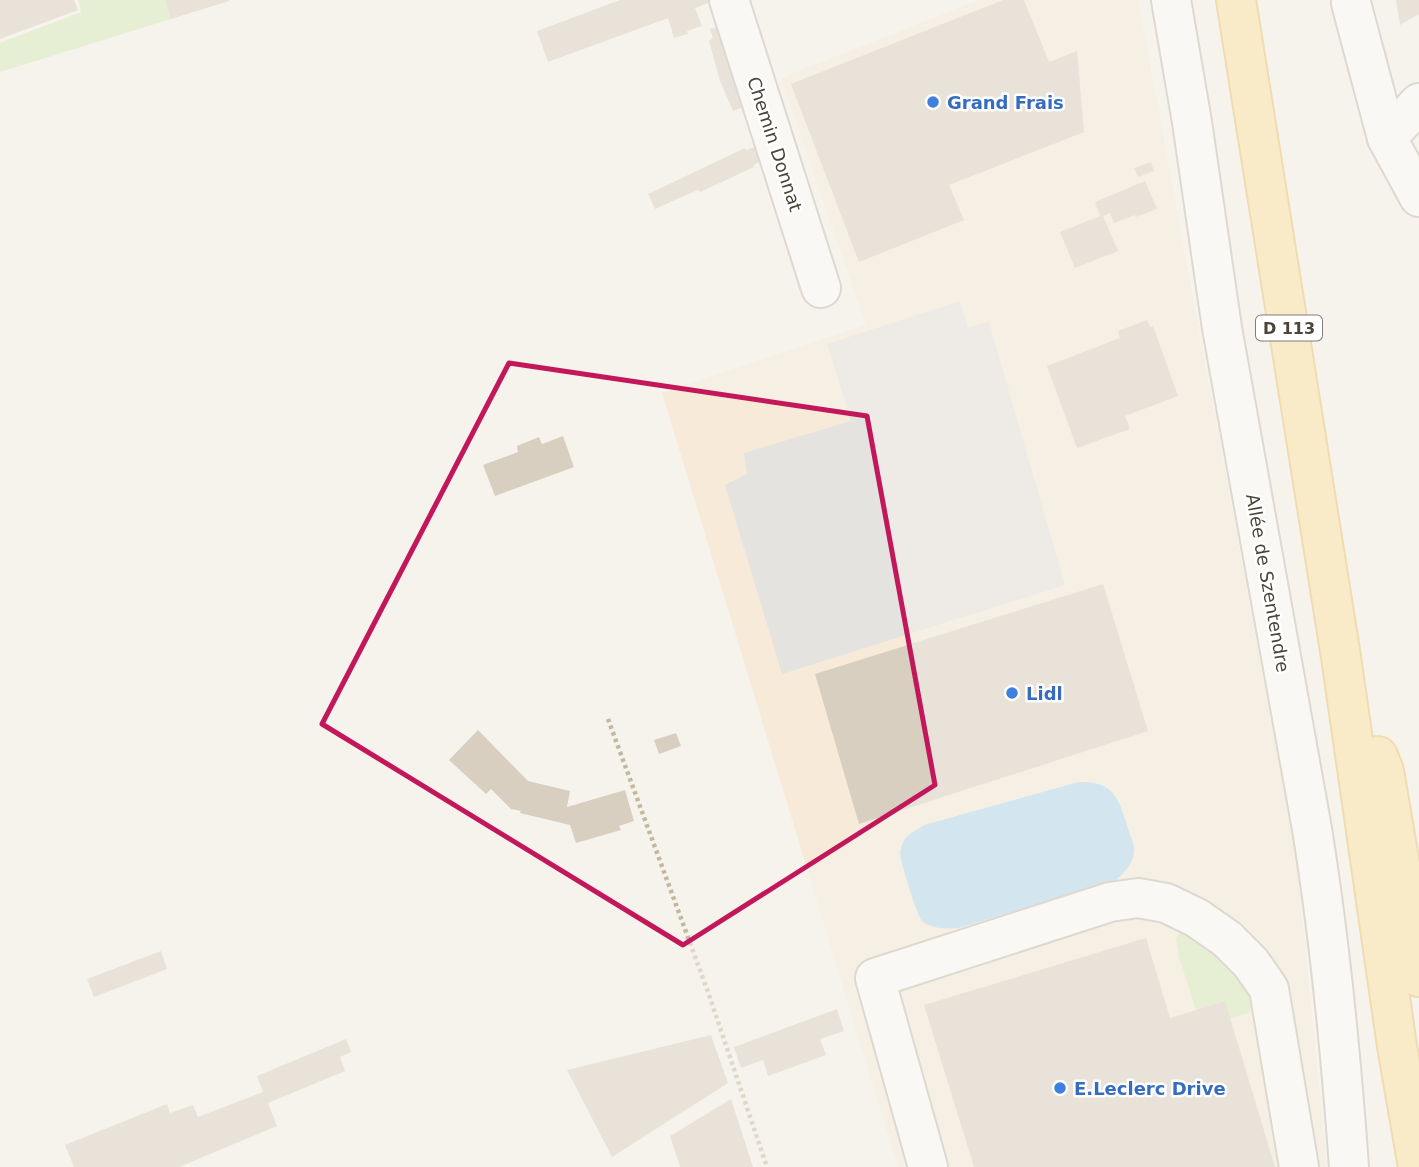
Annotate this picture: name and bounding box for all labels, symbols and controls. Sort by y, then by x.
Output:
street label: Chemin Donnat [743,74,807,214]
place label: Grand Frais [947,92,1064,113]
marker: Grand Frais [925,94,941,110]
road number: D 113 [1256,316,1322,340]
street label: Allée de Szentendre [1242,492,1294,674]
place label: Lidl [1026,683,1063,704]
marker: Lidl [1004,685,1020,701]
place label: E.Leclerc Drive [1074,1078,1226,1099]
marker: E.Leclerc Drive [1052,1080,1068,1096]

